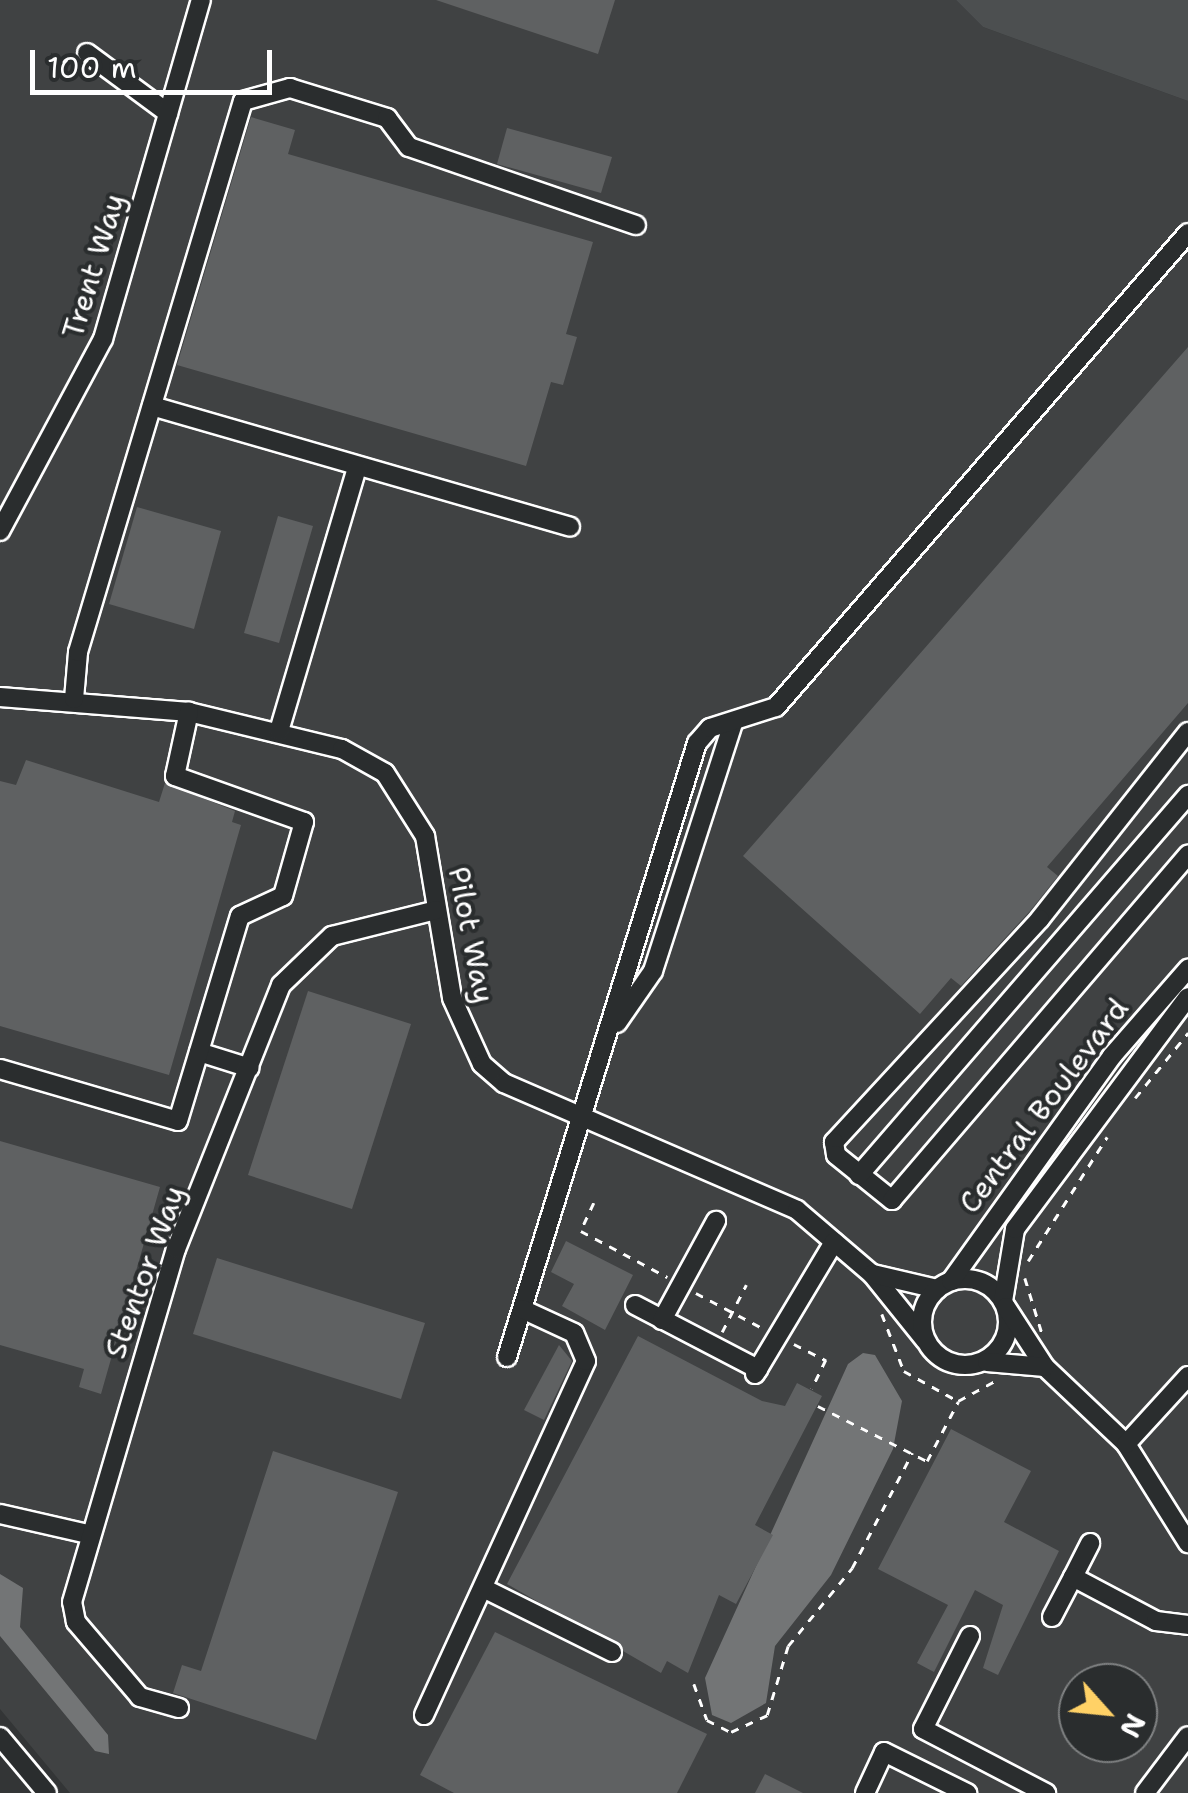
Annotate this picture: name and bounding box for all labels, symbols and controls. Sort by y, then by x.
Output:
scale bar [35,30,278,92]
text: 100 m [47,47,137,88]
street label: Trent Way [55,189,133,343]
street label: Pilot Way [440,864,502,1006]
street label: Central Boulevard [952,992,1136,1220]
street label: Stentor Way [97,1181,193,1363]
north arrow [1058,1663,1158,1763]
text: N [1111,1707,1155,1744]

